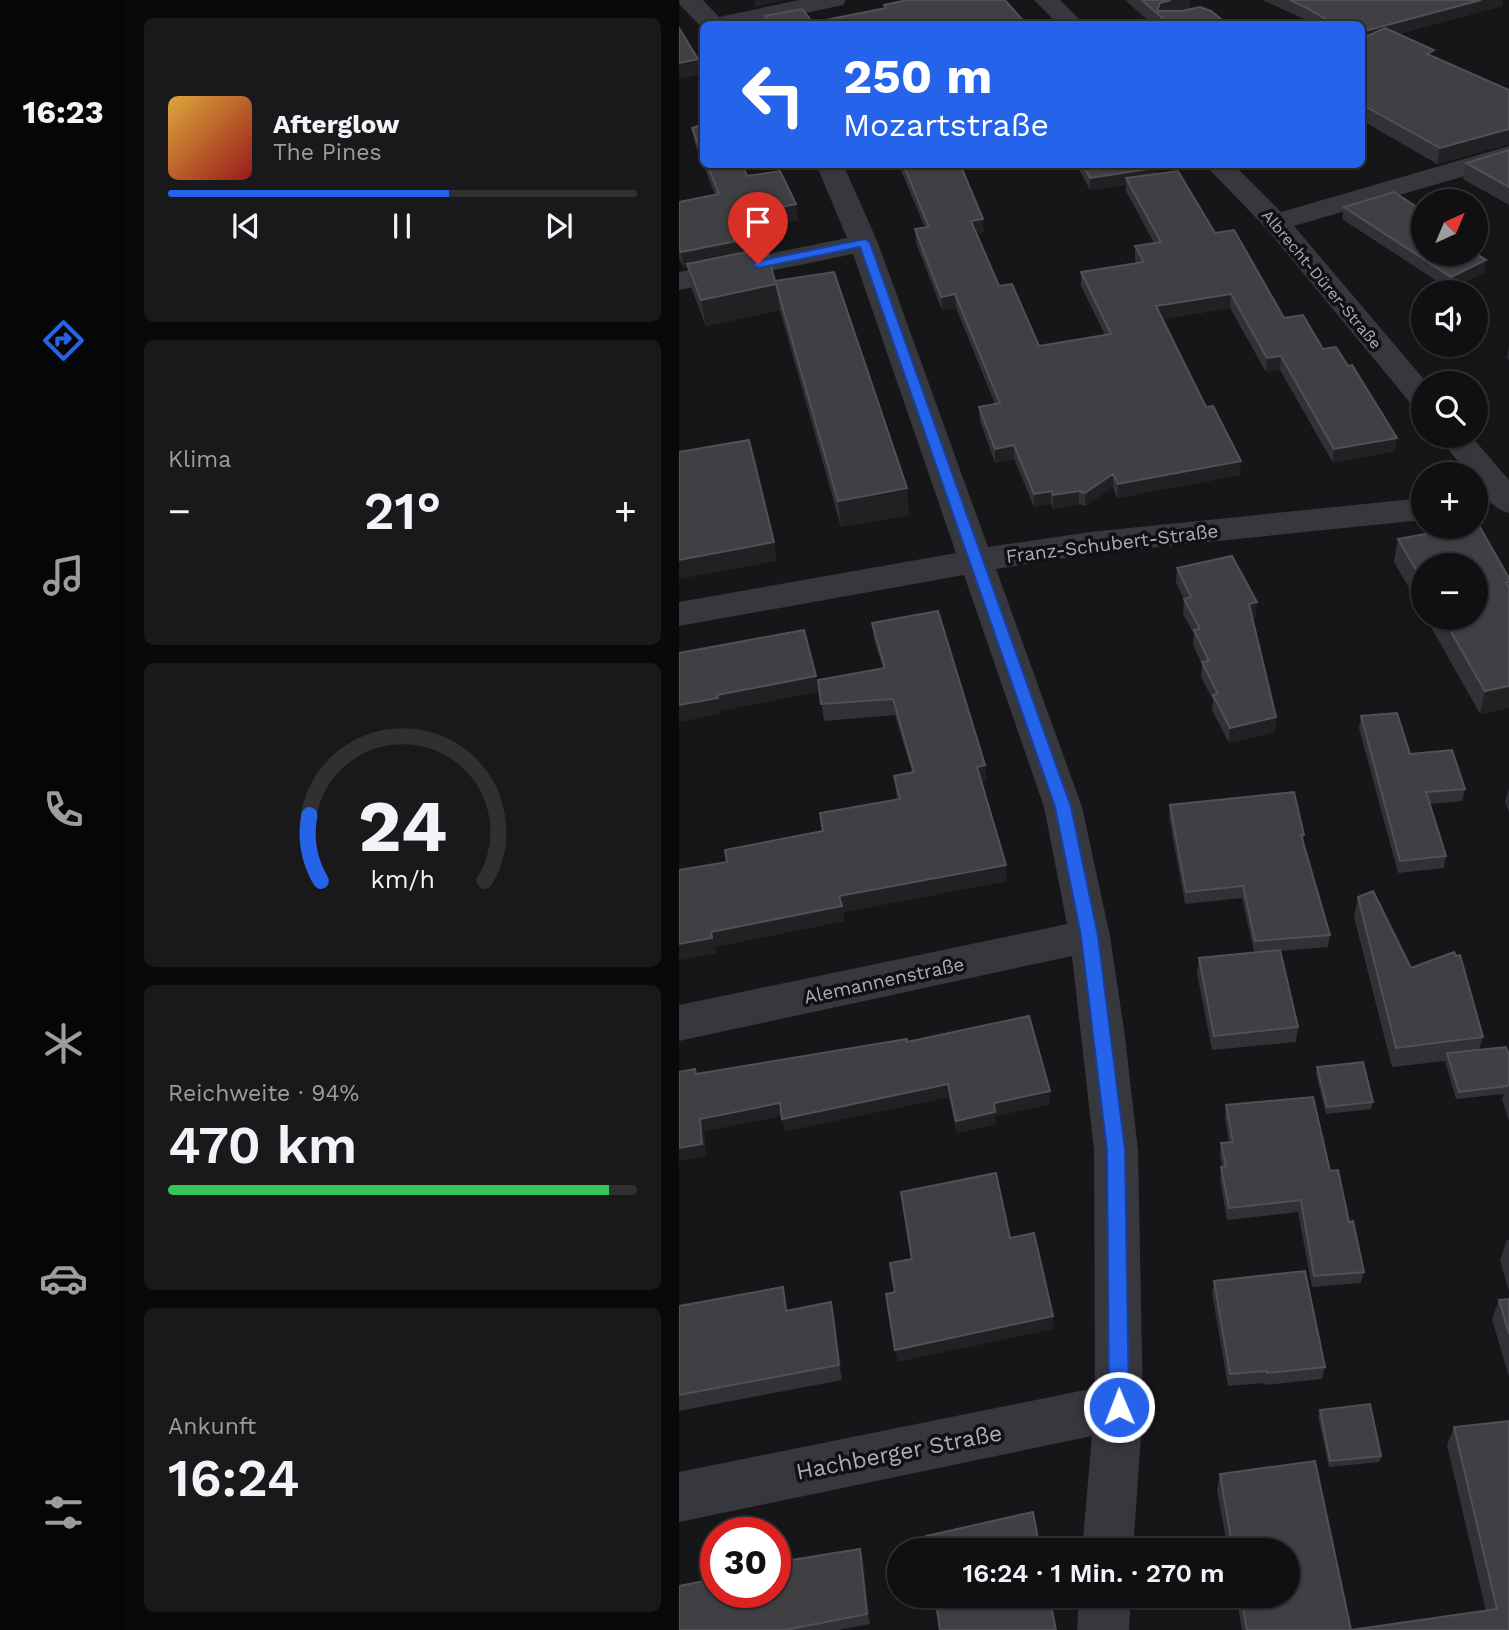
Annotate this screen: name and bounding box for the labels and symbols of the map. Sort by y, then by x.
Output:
north arrow [1411,189,1487,266]
pin [728,192,788,264]
street label: Albrecht-Dürer-Straße [1258,206,1385,353]
street label: Franz-Schubert-Straße [1005,519,1220,568]
street label: Alemannenstraße [802,952,966,1009]
position arrow [1082,1370,1156,1444]
street label: Hachberger Straße [794,1419,1005,1486]
speed limit sign: 30 [700,1517,791,1608]

